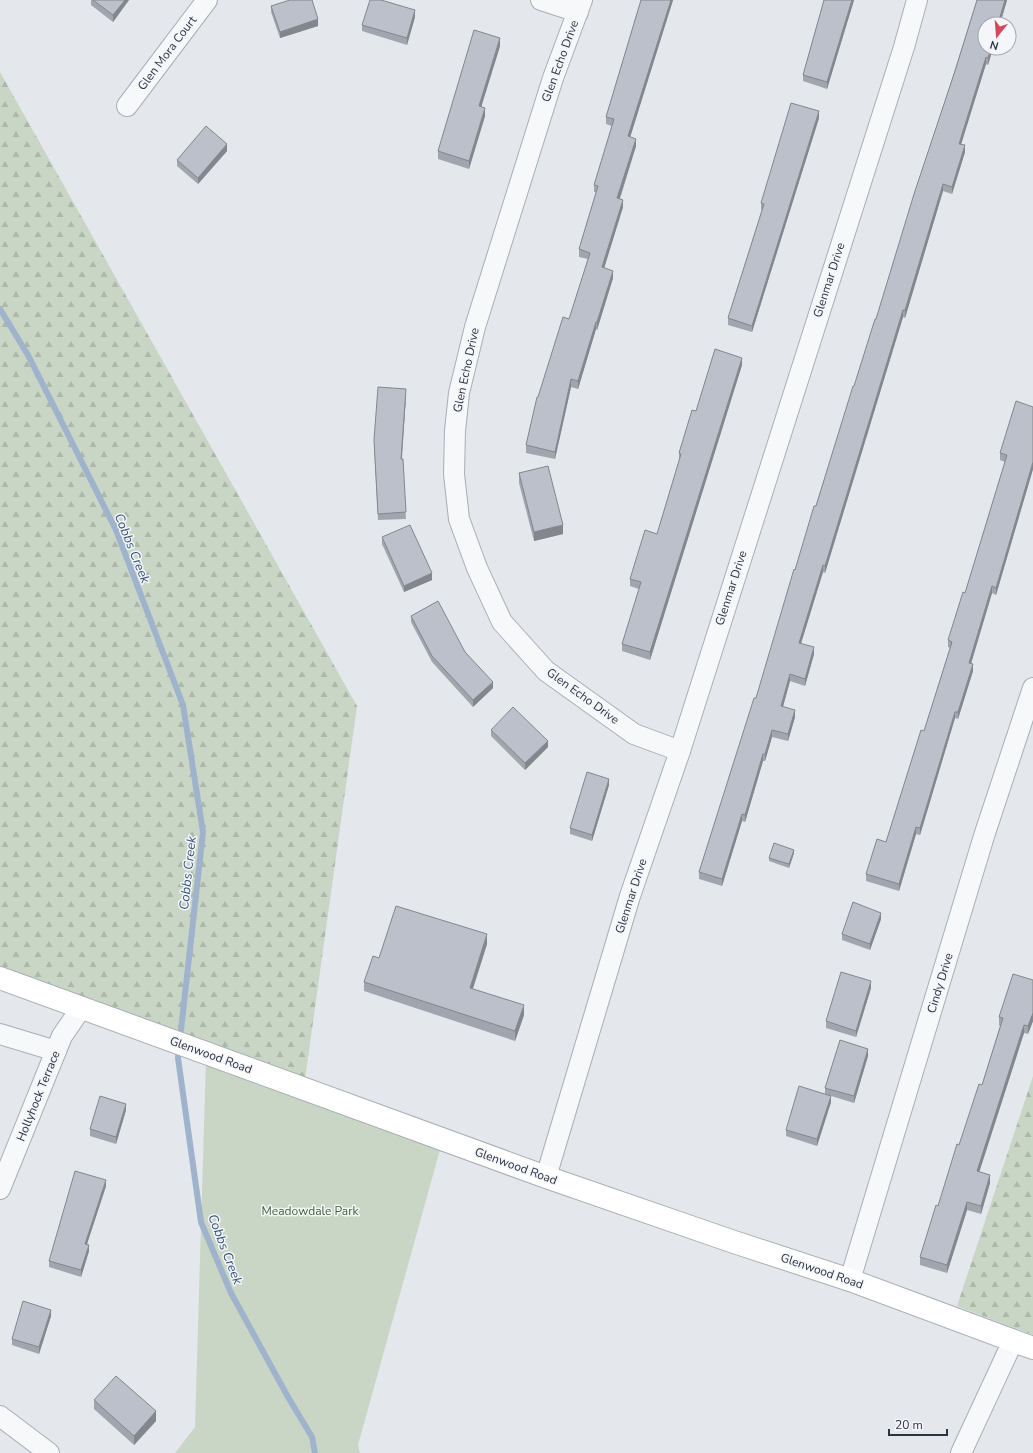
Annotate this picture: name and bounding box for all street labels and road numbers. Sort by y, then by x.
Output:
street label: Glen Mora Court [134,12,201,93]
street label: Glen Echo Drive [538,18,582,104]
street label: Glenmar Drive [809,240,849,320]
street label: Glen Echo Drive [449,326,483,414]
street label: Glenmar Drive [711,548,751,628]
street label: Glen Echo Drive [543,664,623,728]
street label: Glenmar Drive [611,856,651,936]
street label: Cindy Drive [923,951,957,1015]
street label: Glenwood Road [168,1033,254,1077]
street label: Hollyhock Terrace [13,1048,63,1144]
street label: Glenwood Road [473,1144,559,1188]
street label: Glenwood Road [778,1249,866,1293]

